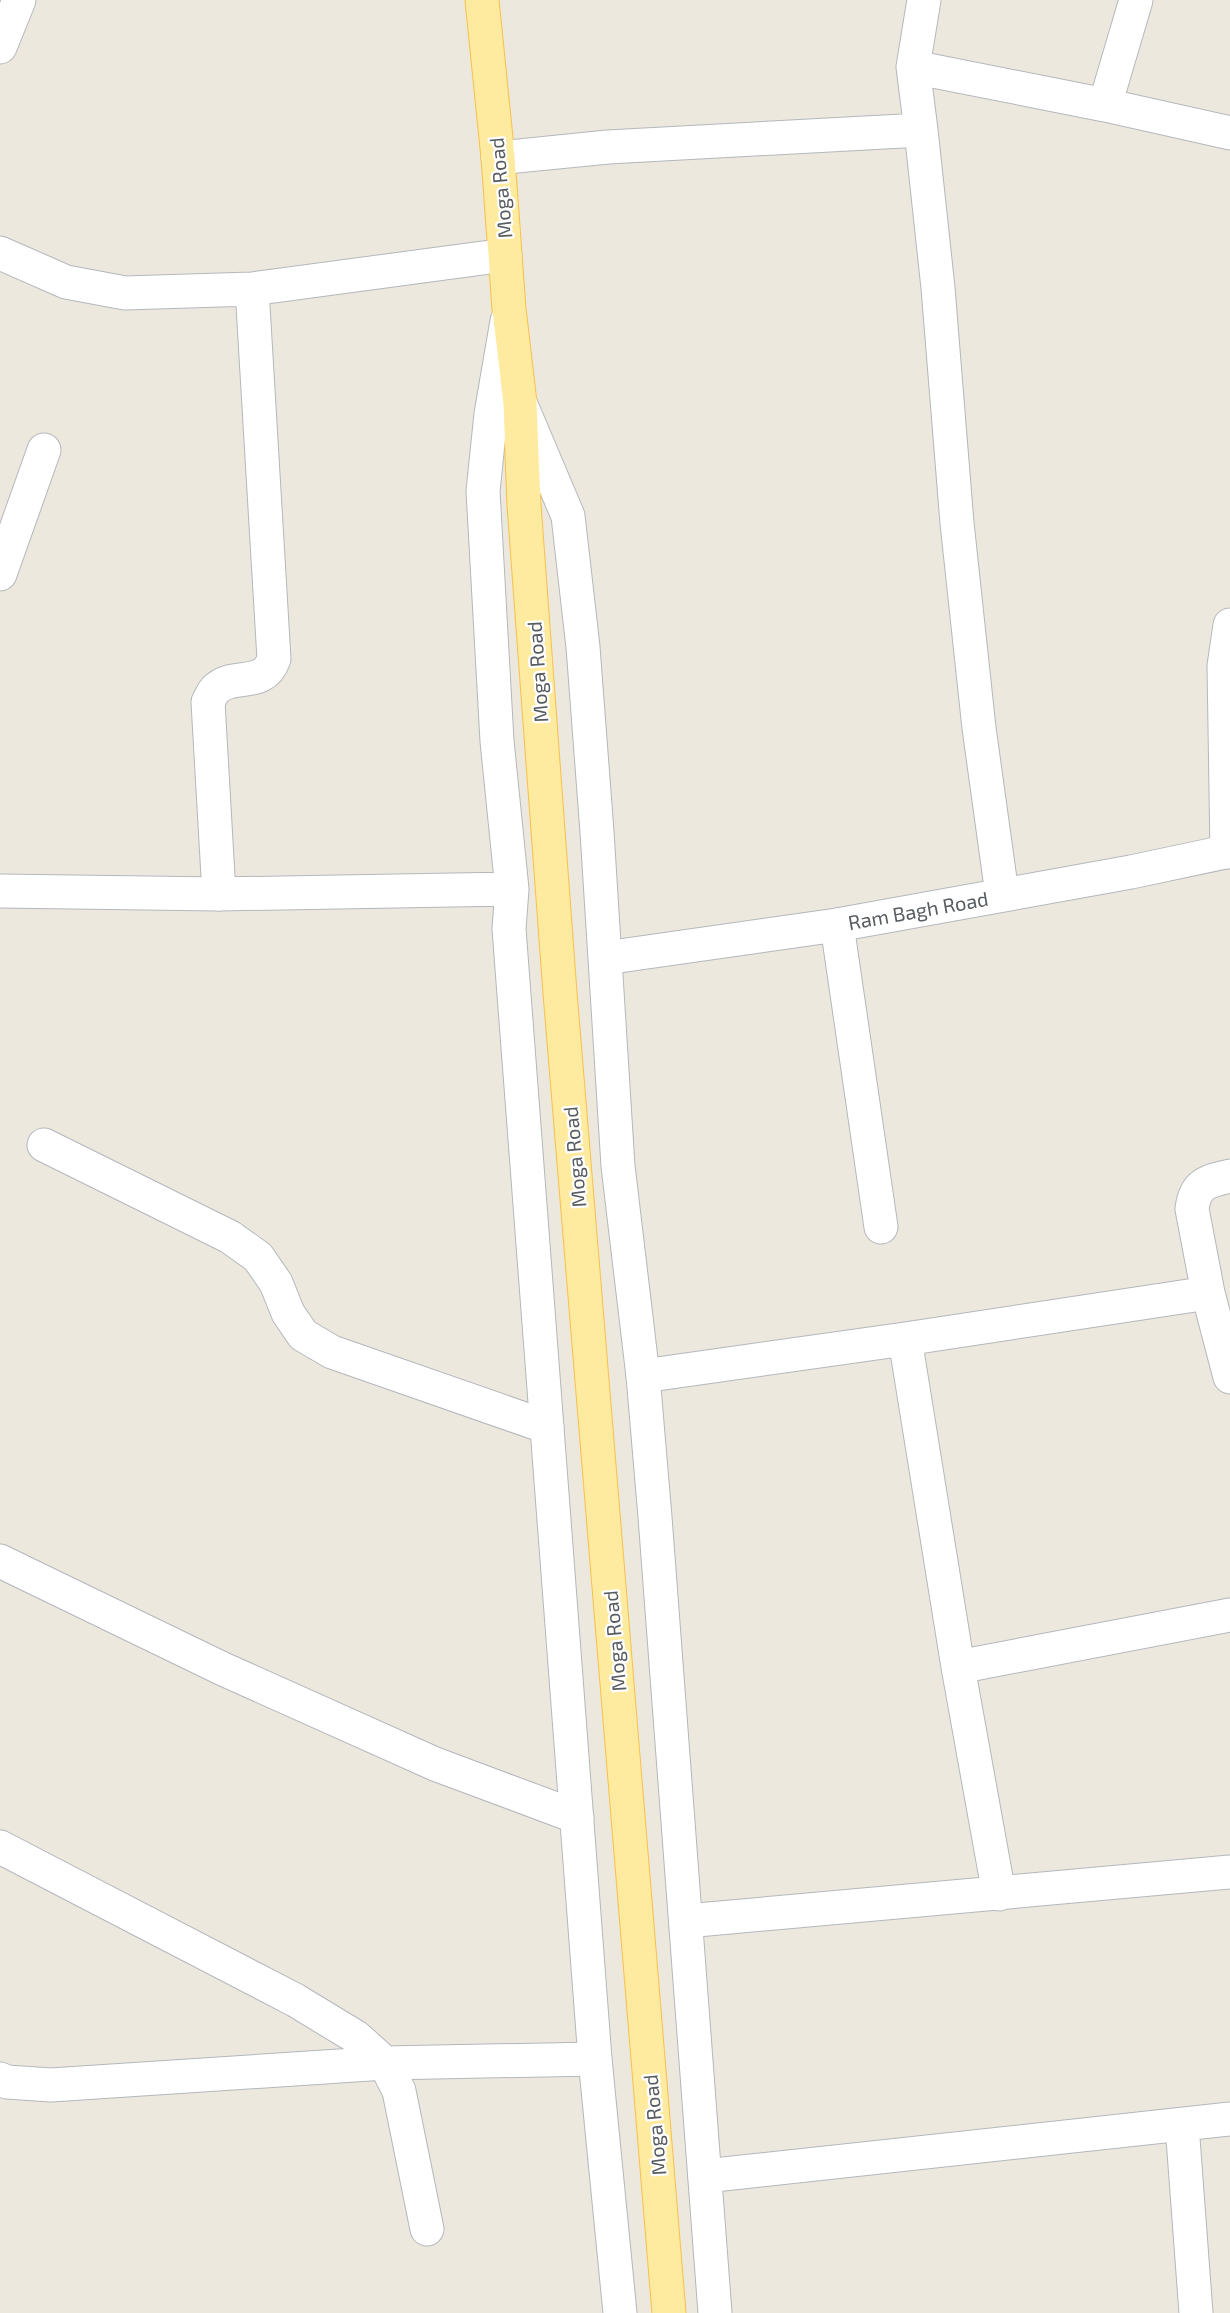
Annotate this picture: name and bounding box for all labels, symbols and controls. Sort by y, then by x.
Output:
street label: Moga Road [484,136,516,240]
street label: Moga Road [521,621,553,723]
street label: Ram Bagh Road [846,886,990,934]
street label: Moga Road [558,1105,590,1209]
street label: Moga Road [598,1589,630,1693]
street label: Moga Road [638,2073,670,2177]

